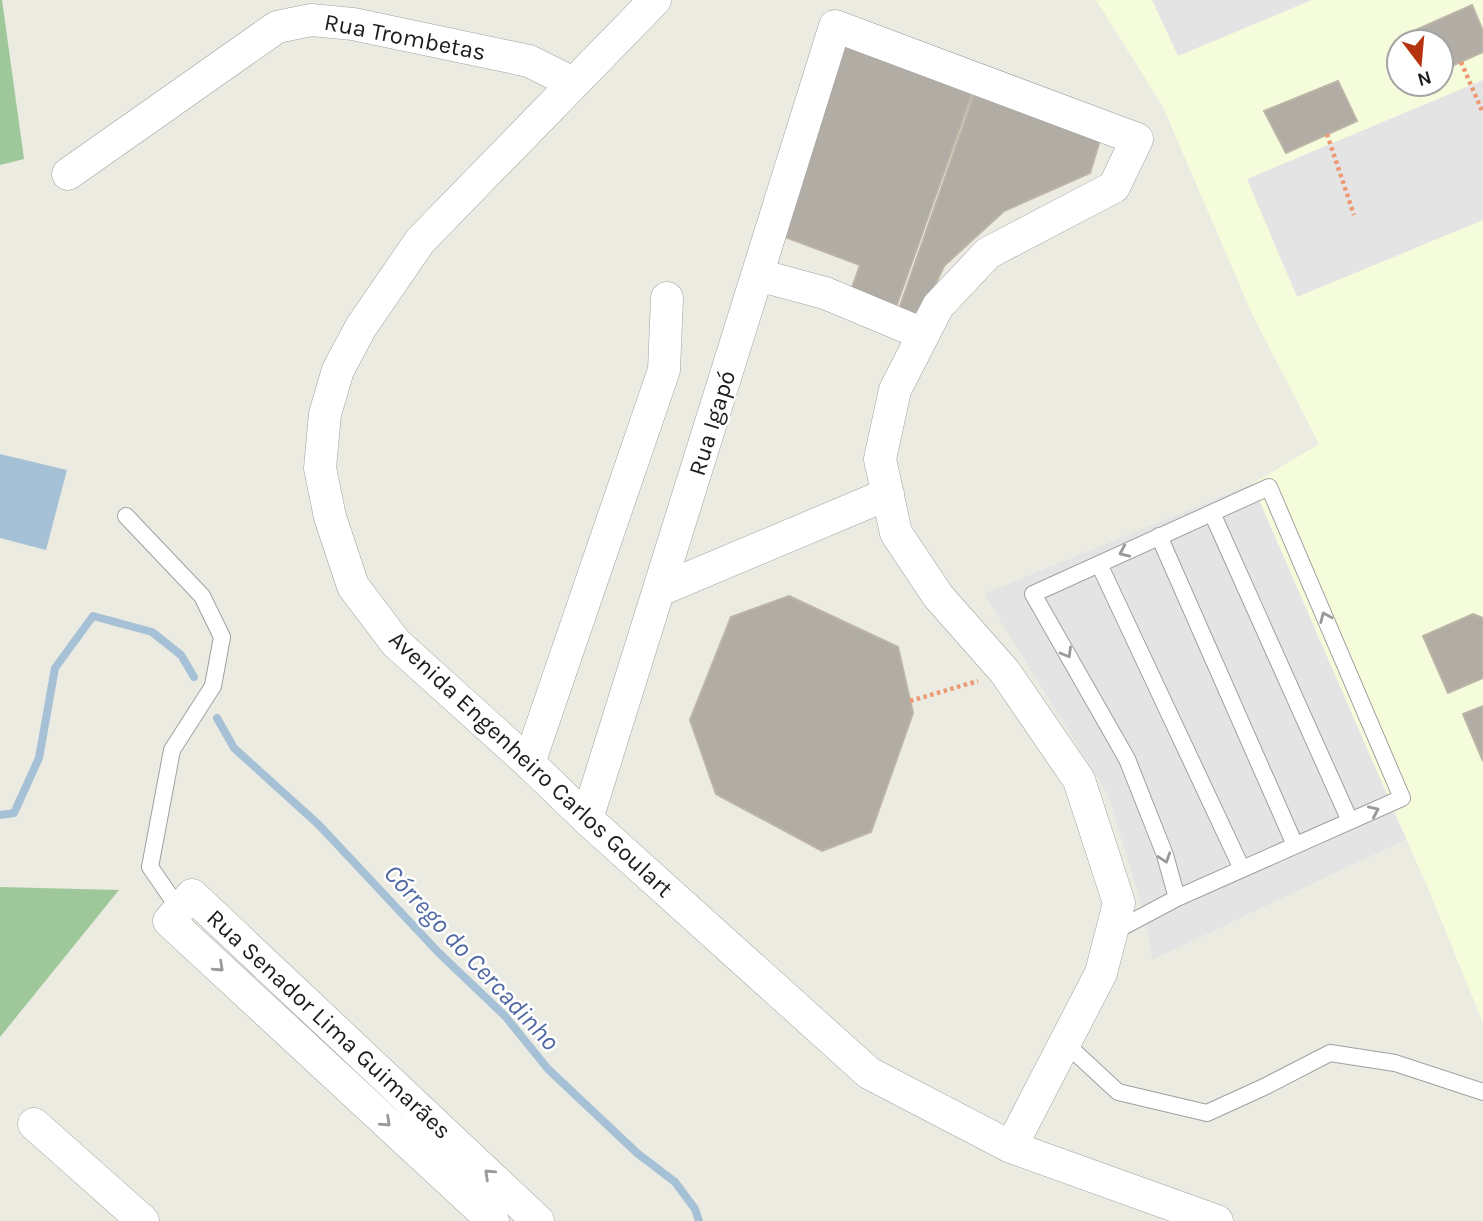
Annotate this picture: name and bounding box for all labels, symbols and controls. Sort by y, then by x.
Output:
street label: Rua Trombetas [322,8,488,66]
north arrow [1385,28,1455,98]
text: N [1415,66,1434,91]
street label: Rua Igapó [683,367,741,479]
one-way arrow [1119,544,1131,558]
one-way arrow [1319,612,1333,624]
street label: Avenida Engenheiro Carlos Goulart [383,625,679,903]
one-way arrow [1059,646,1072,658]
one-way arrow [1367,805,1379,819]
one-way arrow [1157,851,1171,863]
water label: Córrego do Cercadinho [377,858,566,1057]
street label: Rua Senador Lima Guimarães [201,903,457,1145]
one-way arrow [211,959,224,971]
one-way arrow [378,1113,391,1126]
one-way arrow [484,1170,497,1183]

